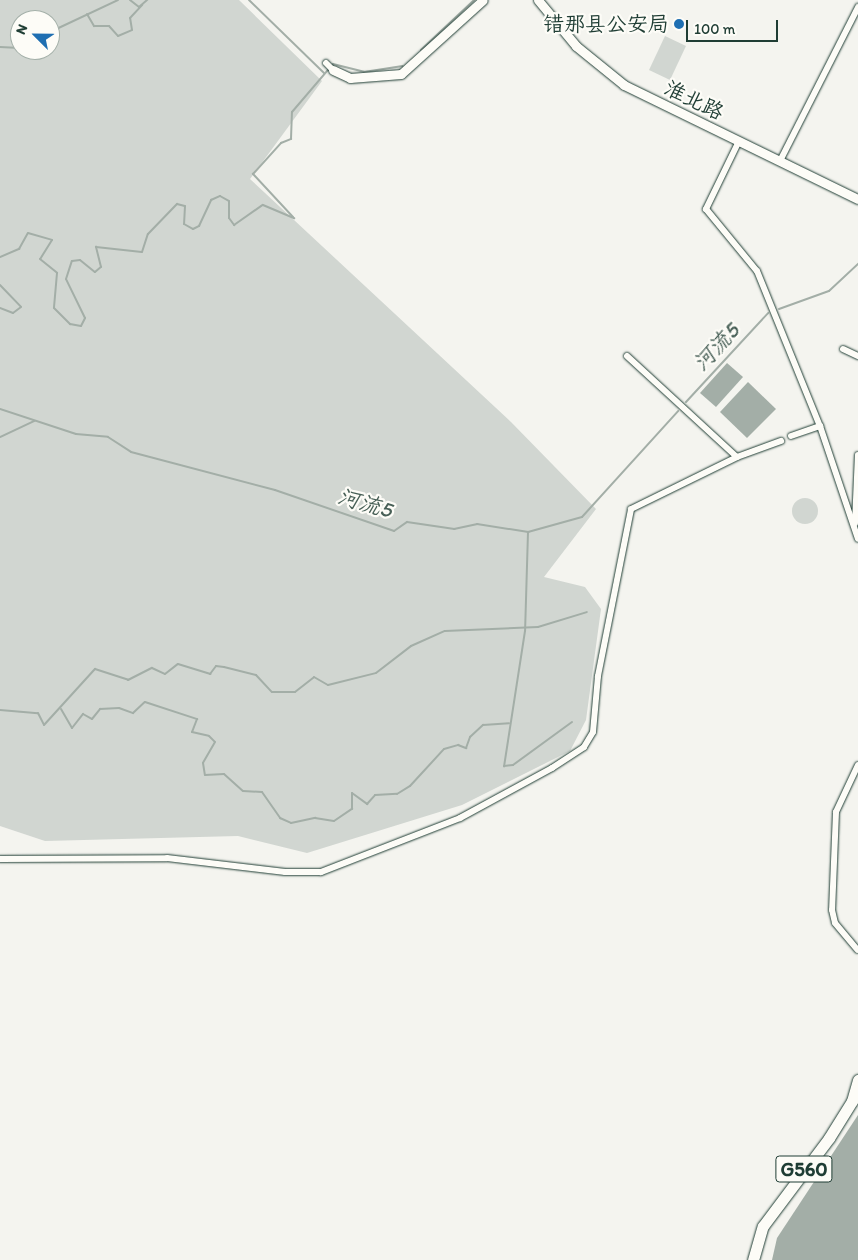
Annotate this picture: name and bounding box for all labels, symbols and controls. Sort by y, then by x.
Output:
north arrow [10,10,60,60]
scale bar [688,10,780,42]
place label: 错那县公安局 [543,11,669,37]
marker: 错那县公安局 [673,18,685,30]
text: 100 m [694,20,735,38]
text: N [12,22,31,37]
street label: 淮北路 [660,75,728,125]
water label: 河流5 [687,318,745,376]
water label: 河流5 [335,483,395,523]
road number: G560 [775,1152,833,1186]

